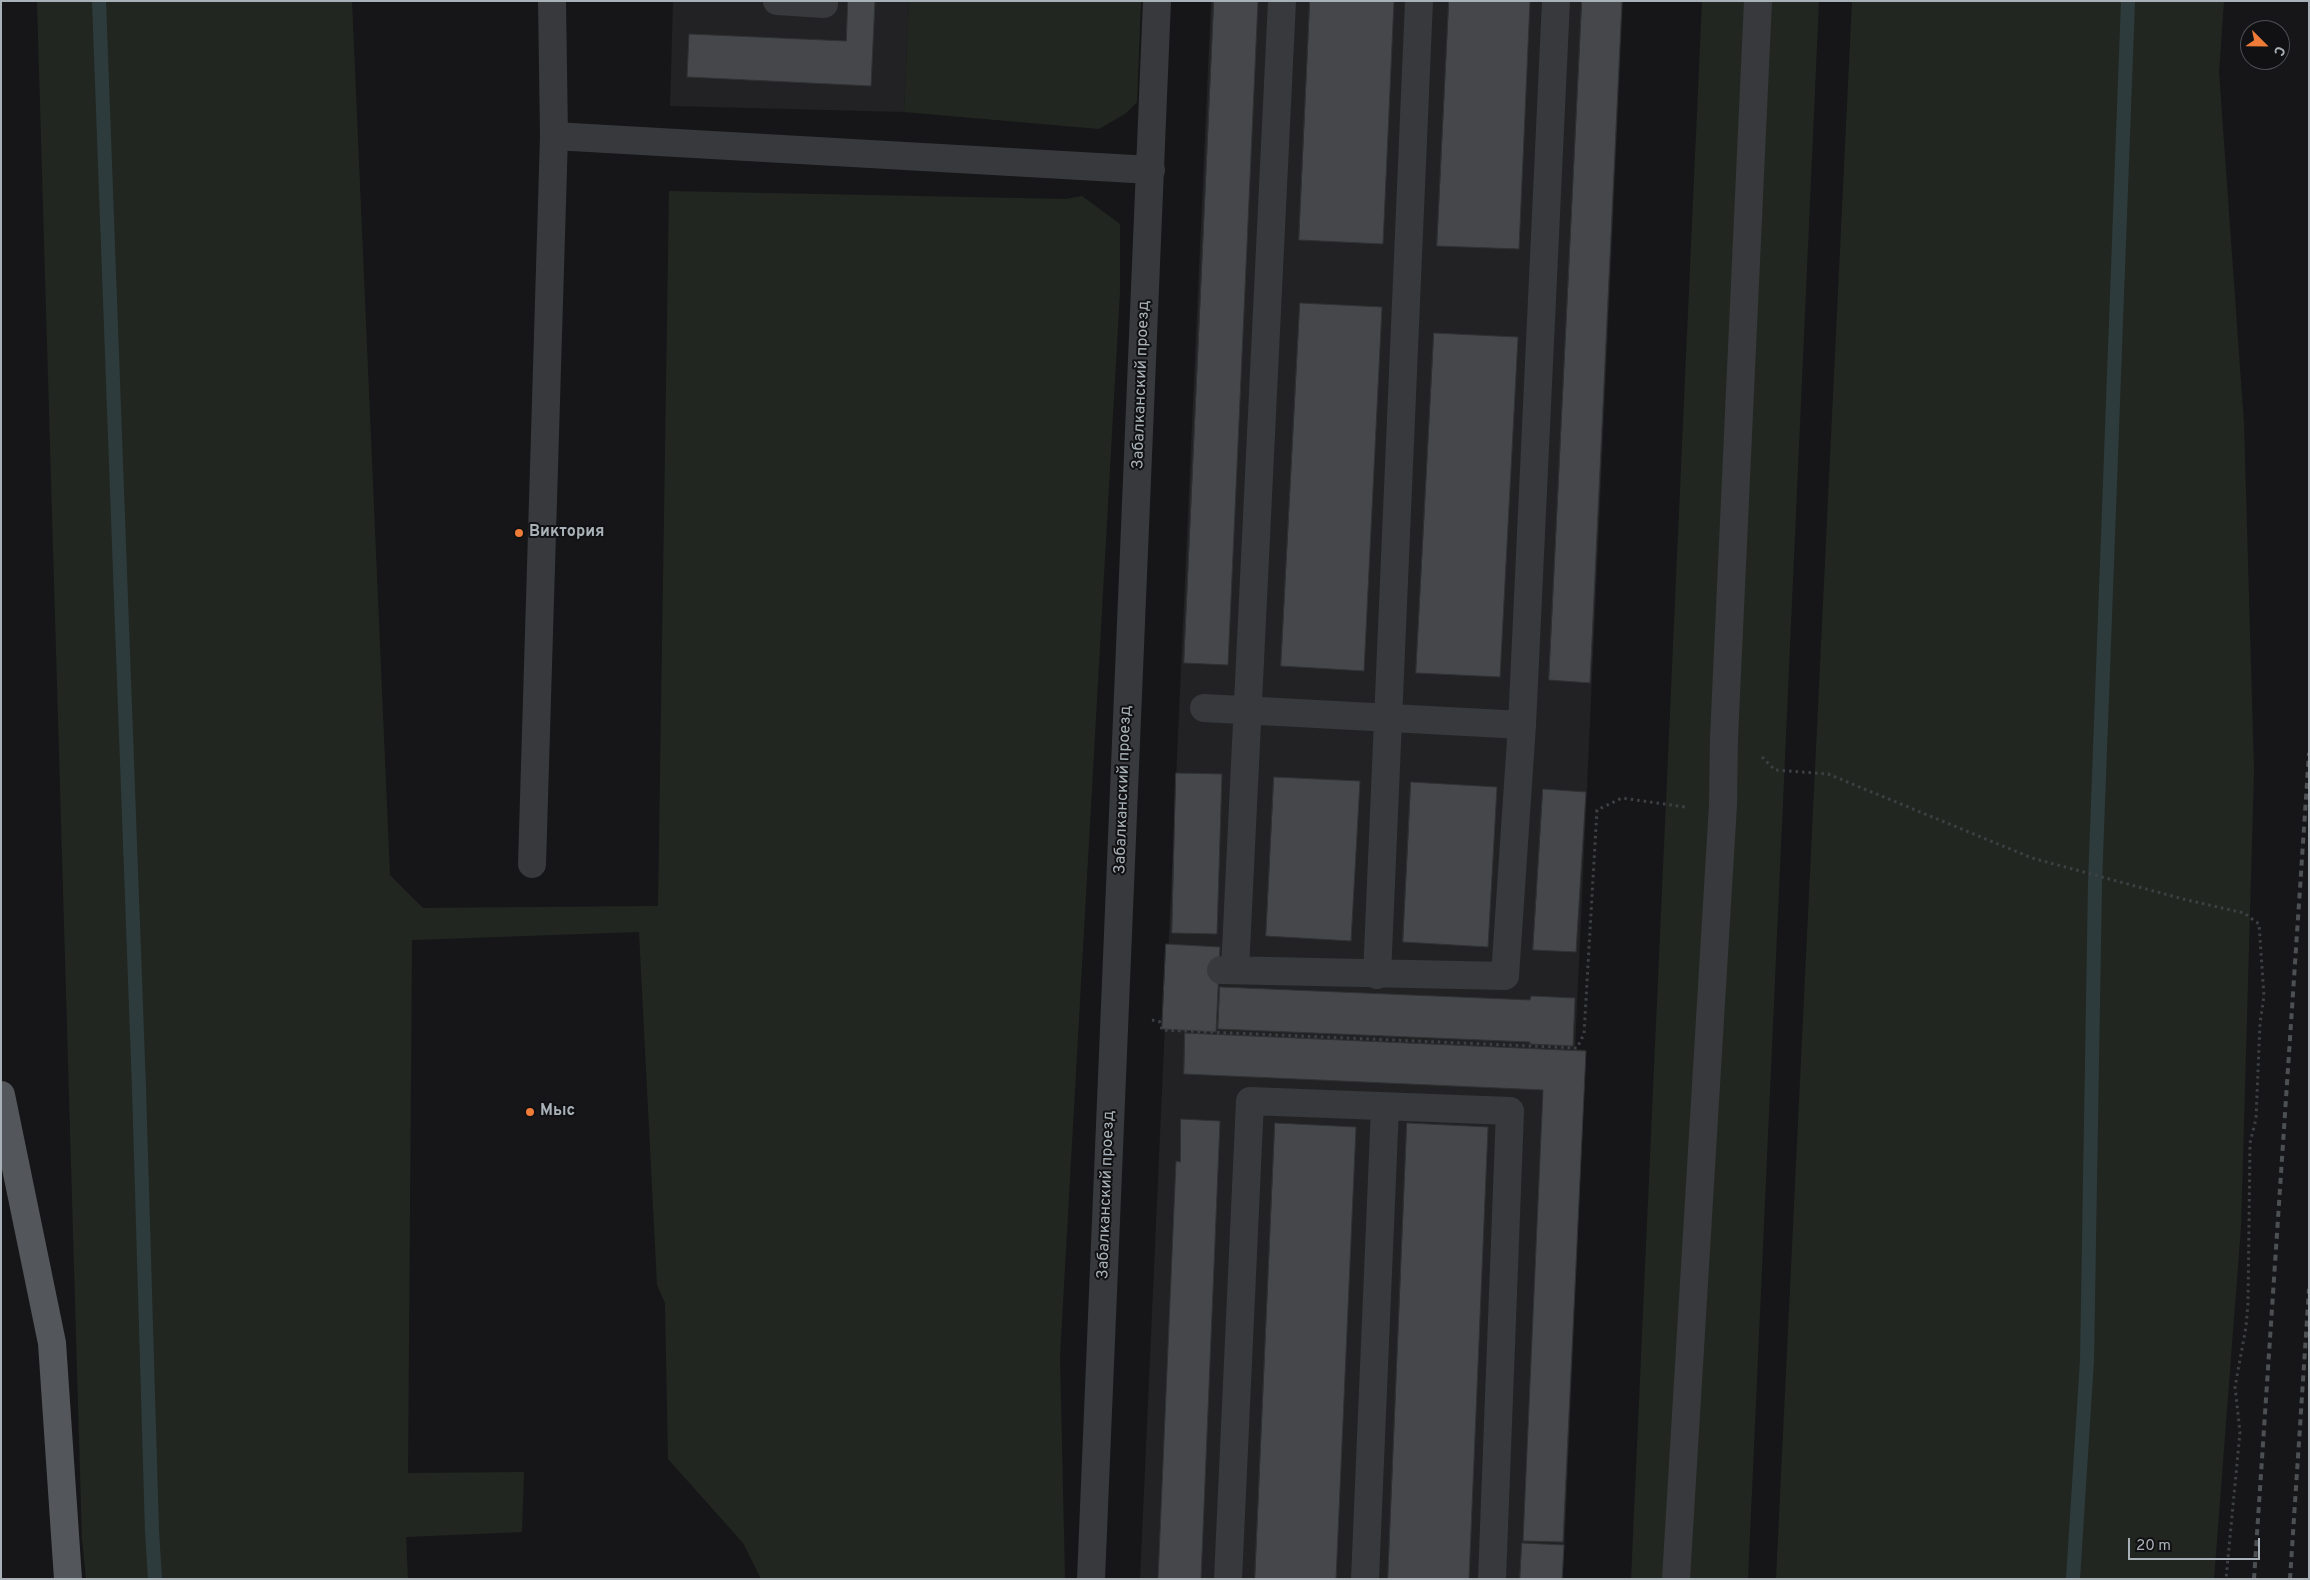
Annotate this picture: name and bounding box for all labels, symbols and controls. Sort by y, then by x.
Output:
north arrow [2240,20,2290,70]
text: С [2269,43,2288,58]
street label: Забалканский проезд [1129,300,1155,470]
place label: Виктория [529,523,604,543]
marker: Виктория [513,527,525,539]
street label: Забалканский проезд [1111,705,1137,875]
place label: Мыс [540,1102,575,1122]
marker: Мыс [524,1106,536,1118]
street label: Забалканский проезд [1094,1110,1120,1280]
scale bar [2130,1528,2262,1560]
text: 20 m [2136,1537,2171,1556]

